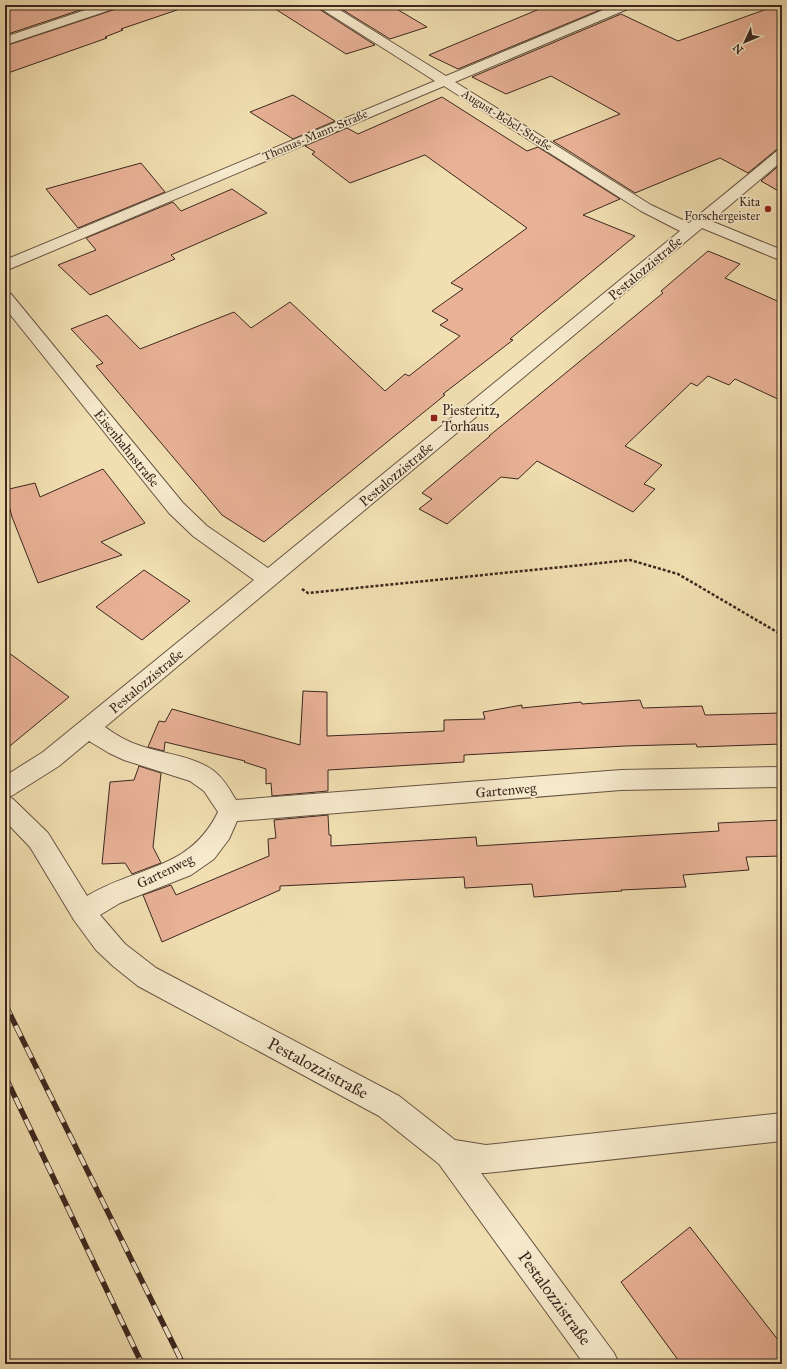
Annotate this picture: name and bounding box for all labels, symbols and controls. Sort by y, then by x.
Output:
north arrow [725,22,765,62]
text: N [730,40,746,56]
street label: August-Bebel-Straße [458,86,555,154]
street label: Thomas-Mann-Straße [260,107,370,163]
place label: Kita Forschergeister [684,195,761,224]
marker: Kita Forschergeister [763,204,773,214]
street label: Pestalozzistraße [605,232,686,304]
place label: Piesteritz, Torhaus [442,402,500,435]
street label: Eisenbahnstraße [90,406,163,491]
marker: Piesteritz, Torhaus [429,413,439,423]
street label: Pestalozzistraße [356,438,437,510]
street label: Pestalozzistraße [106,645,187,717]
street label: Gartenweg [475,779,538,802]
street label: Gartenweg [134,850,197,892]
street label: Pestalozzistraße [264,1033,372,1104]
street label: Pestalozzistraße [513,1247,596,1349]

